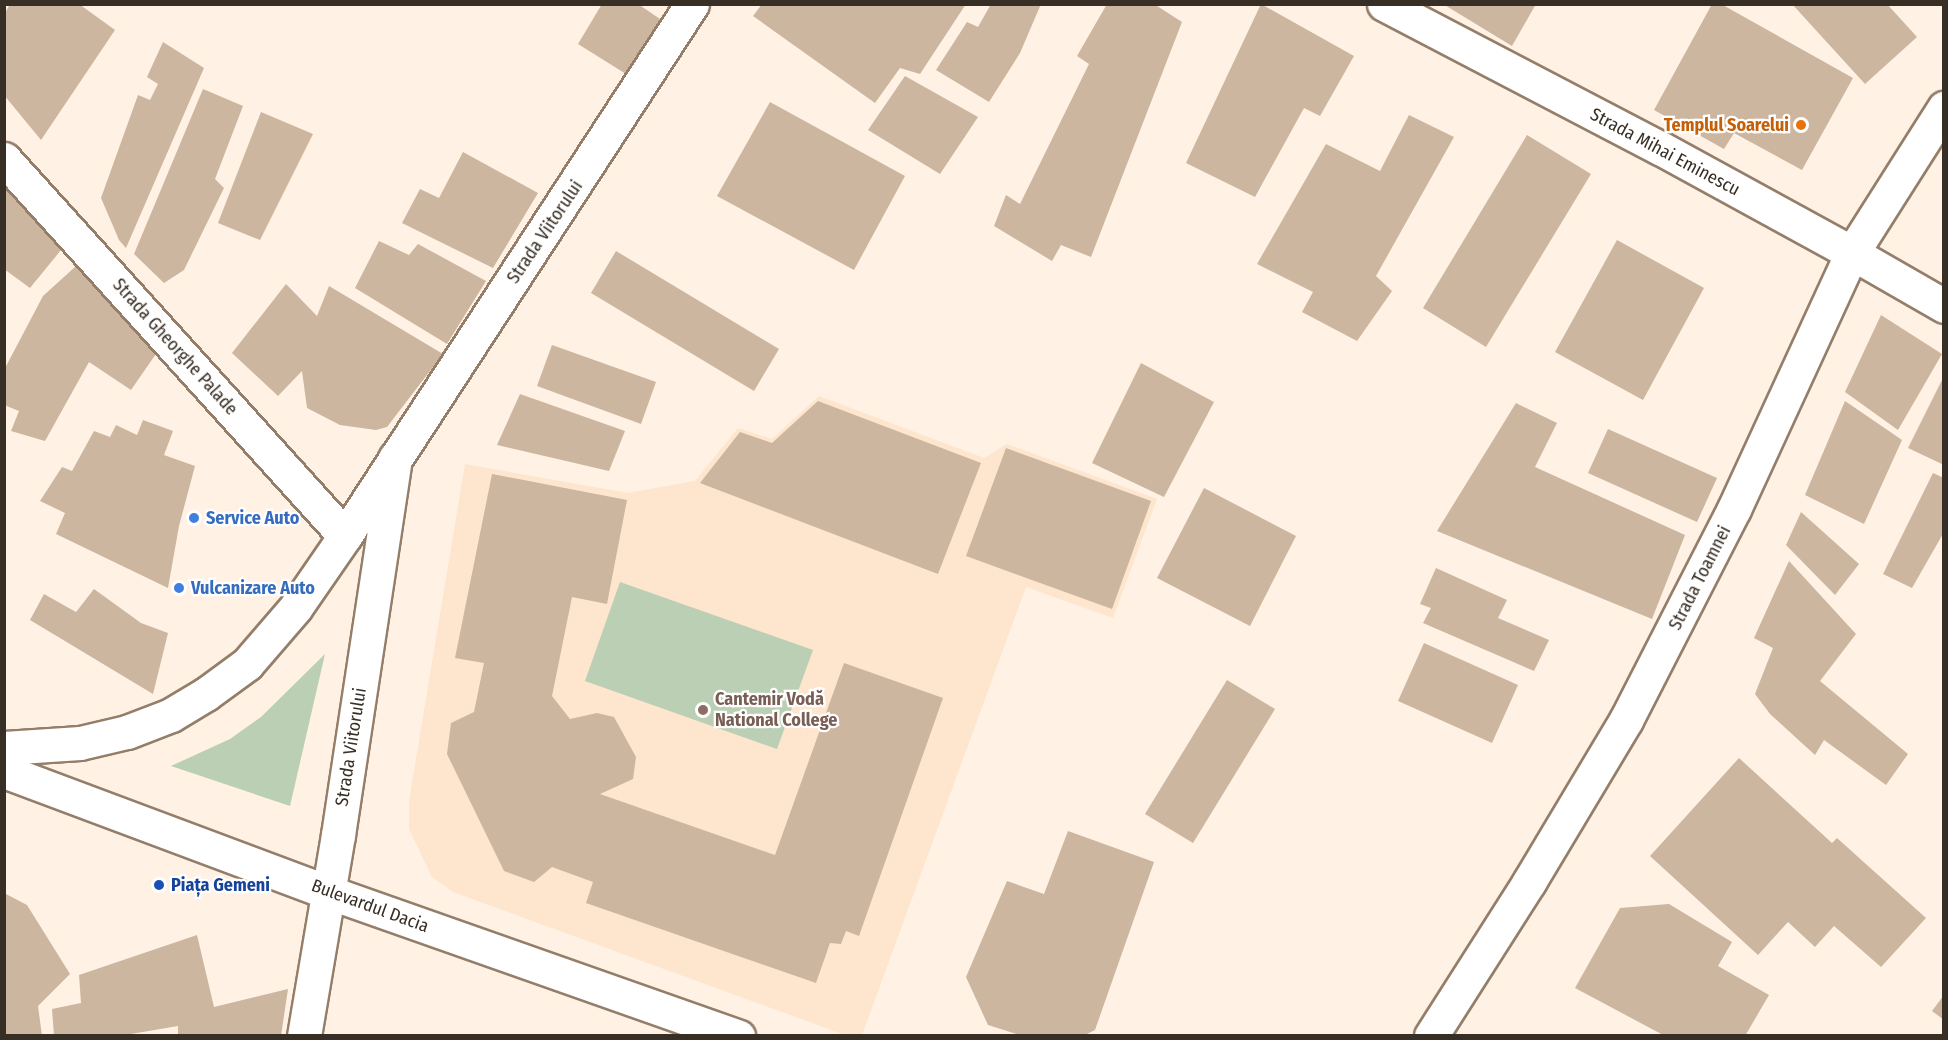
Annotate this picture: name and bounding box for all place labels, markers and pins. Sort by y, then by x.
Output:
place label: Templul Soarelui [1664,114,1789,136]
marker: Templul Soarelui [1794,118,1808,132]
place label: Service Auto [206,507,299,529]
marker: Service Auto [187,511,201,525]
place label: Vulcanizare Auto [191,577,315,599]
marker: Vulcanizare Auto [172,581,186,595]
place label: Cantemir Vodă National College [715,689,837,732]
marker: Cantemir Vodă National College [696,703,710,717]
place label: Piața Gemeni [171,874,270,896]
marker: Piața Gemeni [152,878,166,892]

